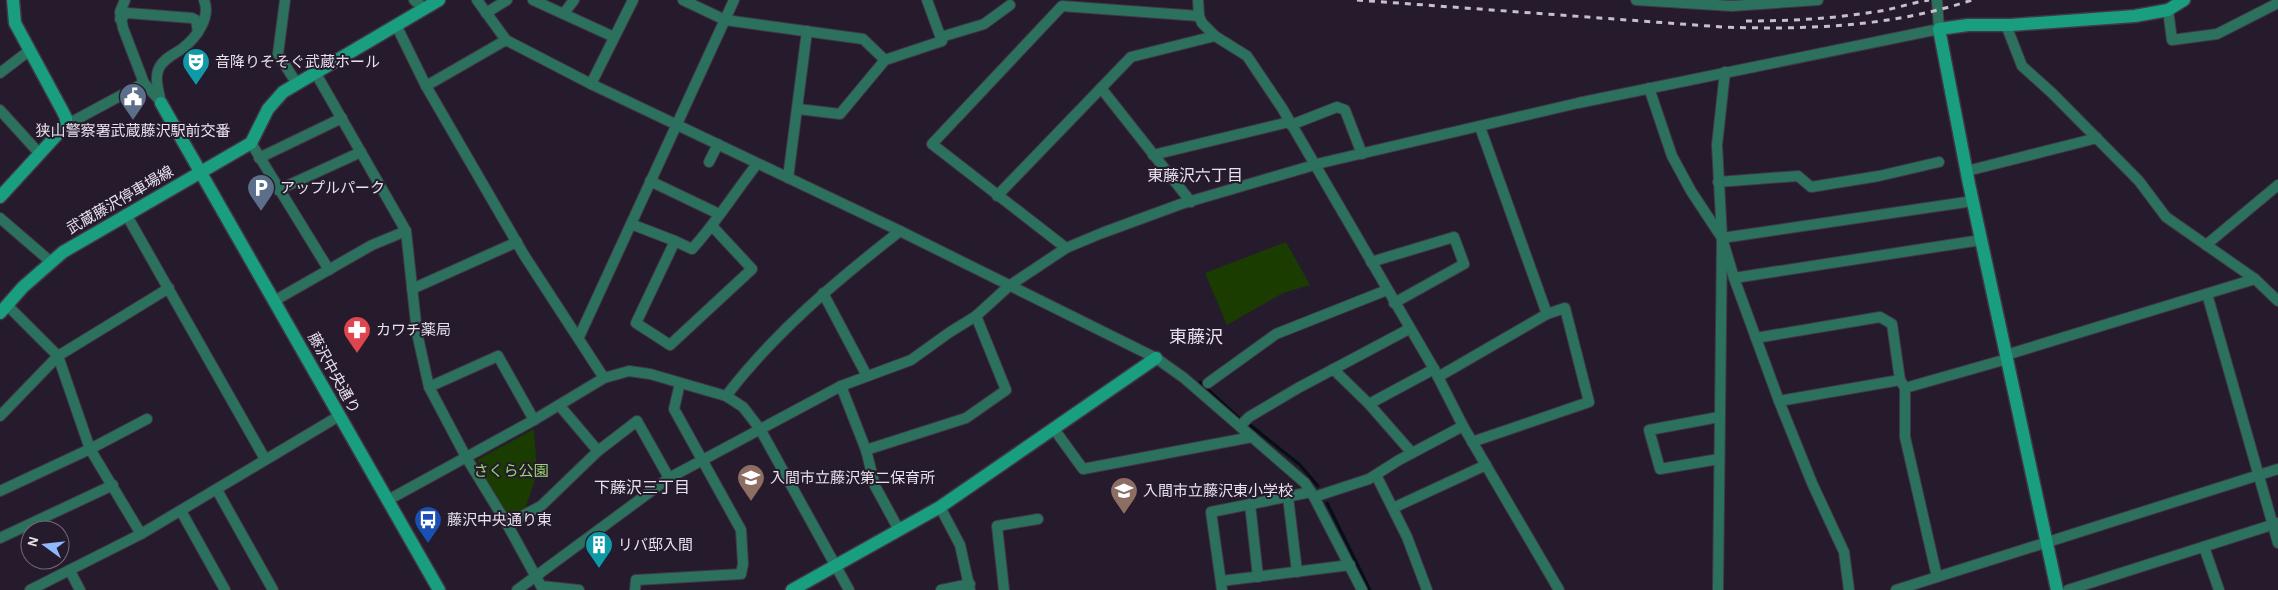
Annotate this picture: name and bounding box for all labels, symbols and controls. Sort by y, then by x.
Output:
theatre icon: 音降りそそぐ武蔵ホール [181,47,211,86]
place label: 音降りそそぐ武蔵ホール [215,54,380,70]
public building icon: 狭山警察署武蔵藤沢駅前交番 [118,82,148,121]
place label: 狭山警察署武蔵藤沢駅前交番 [35,123,231,139]
street label: 武蔵藤沢停車場線 [64,163,176,237]
district label: 東藤沢六丁目 [1147,167,1243,184]
parking icon: アップルパーク [246,173,276,212]
place label: アップルパーク [280,180,385,196]
pharmacy icon: カワチ薬局 [342,315,372,354]
place label: カワチ薬局 [376,322,451,338]
district label: 東藤沢 [1169,328,1223,347]
street label: 藤沢中央通り [305,330,363,416]
park label: さくら公園 [473,463,549,479]
school or university icon: 入間市立藤沢第二保育所 [736,463,766,502]
place label: 入間市立藤沢第二保育所 [770,470,935,486]
school or university icon: 入間市立藤沢東小学校 [1109,476,1139,515]
district label: 下藤沢三丁目 [594,479,690,496]
place label: 入間市立藤沢東小学校 [1143,483,1293,499]
bus stop icon: 藤沢中央通り東 [413,505,443,544]
place label: 藤沢中央通り東 [447,512,552,528]
north arrow [20,520,70,570]
building icon: リバ邸入間 [584,530,614,569]
text: N [25,535,41,548]
place label: リバ邸入間 [618,537,693,553]

